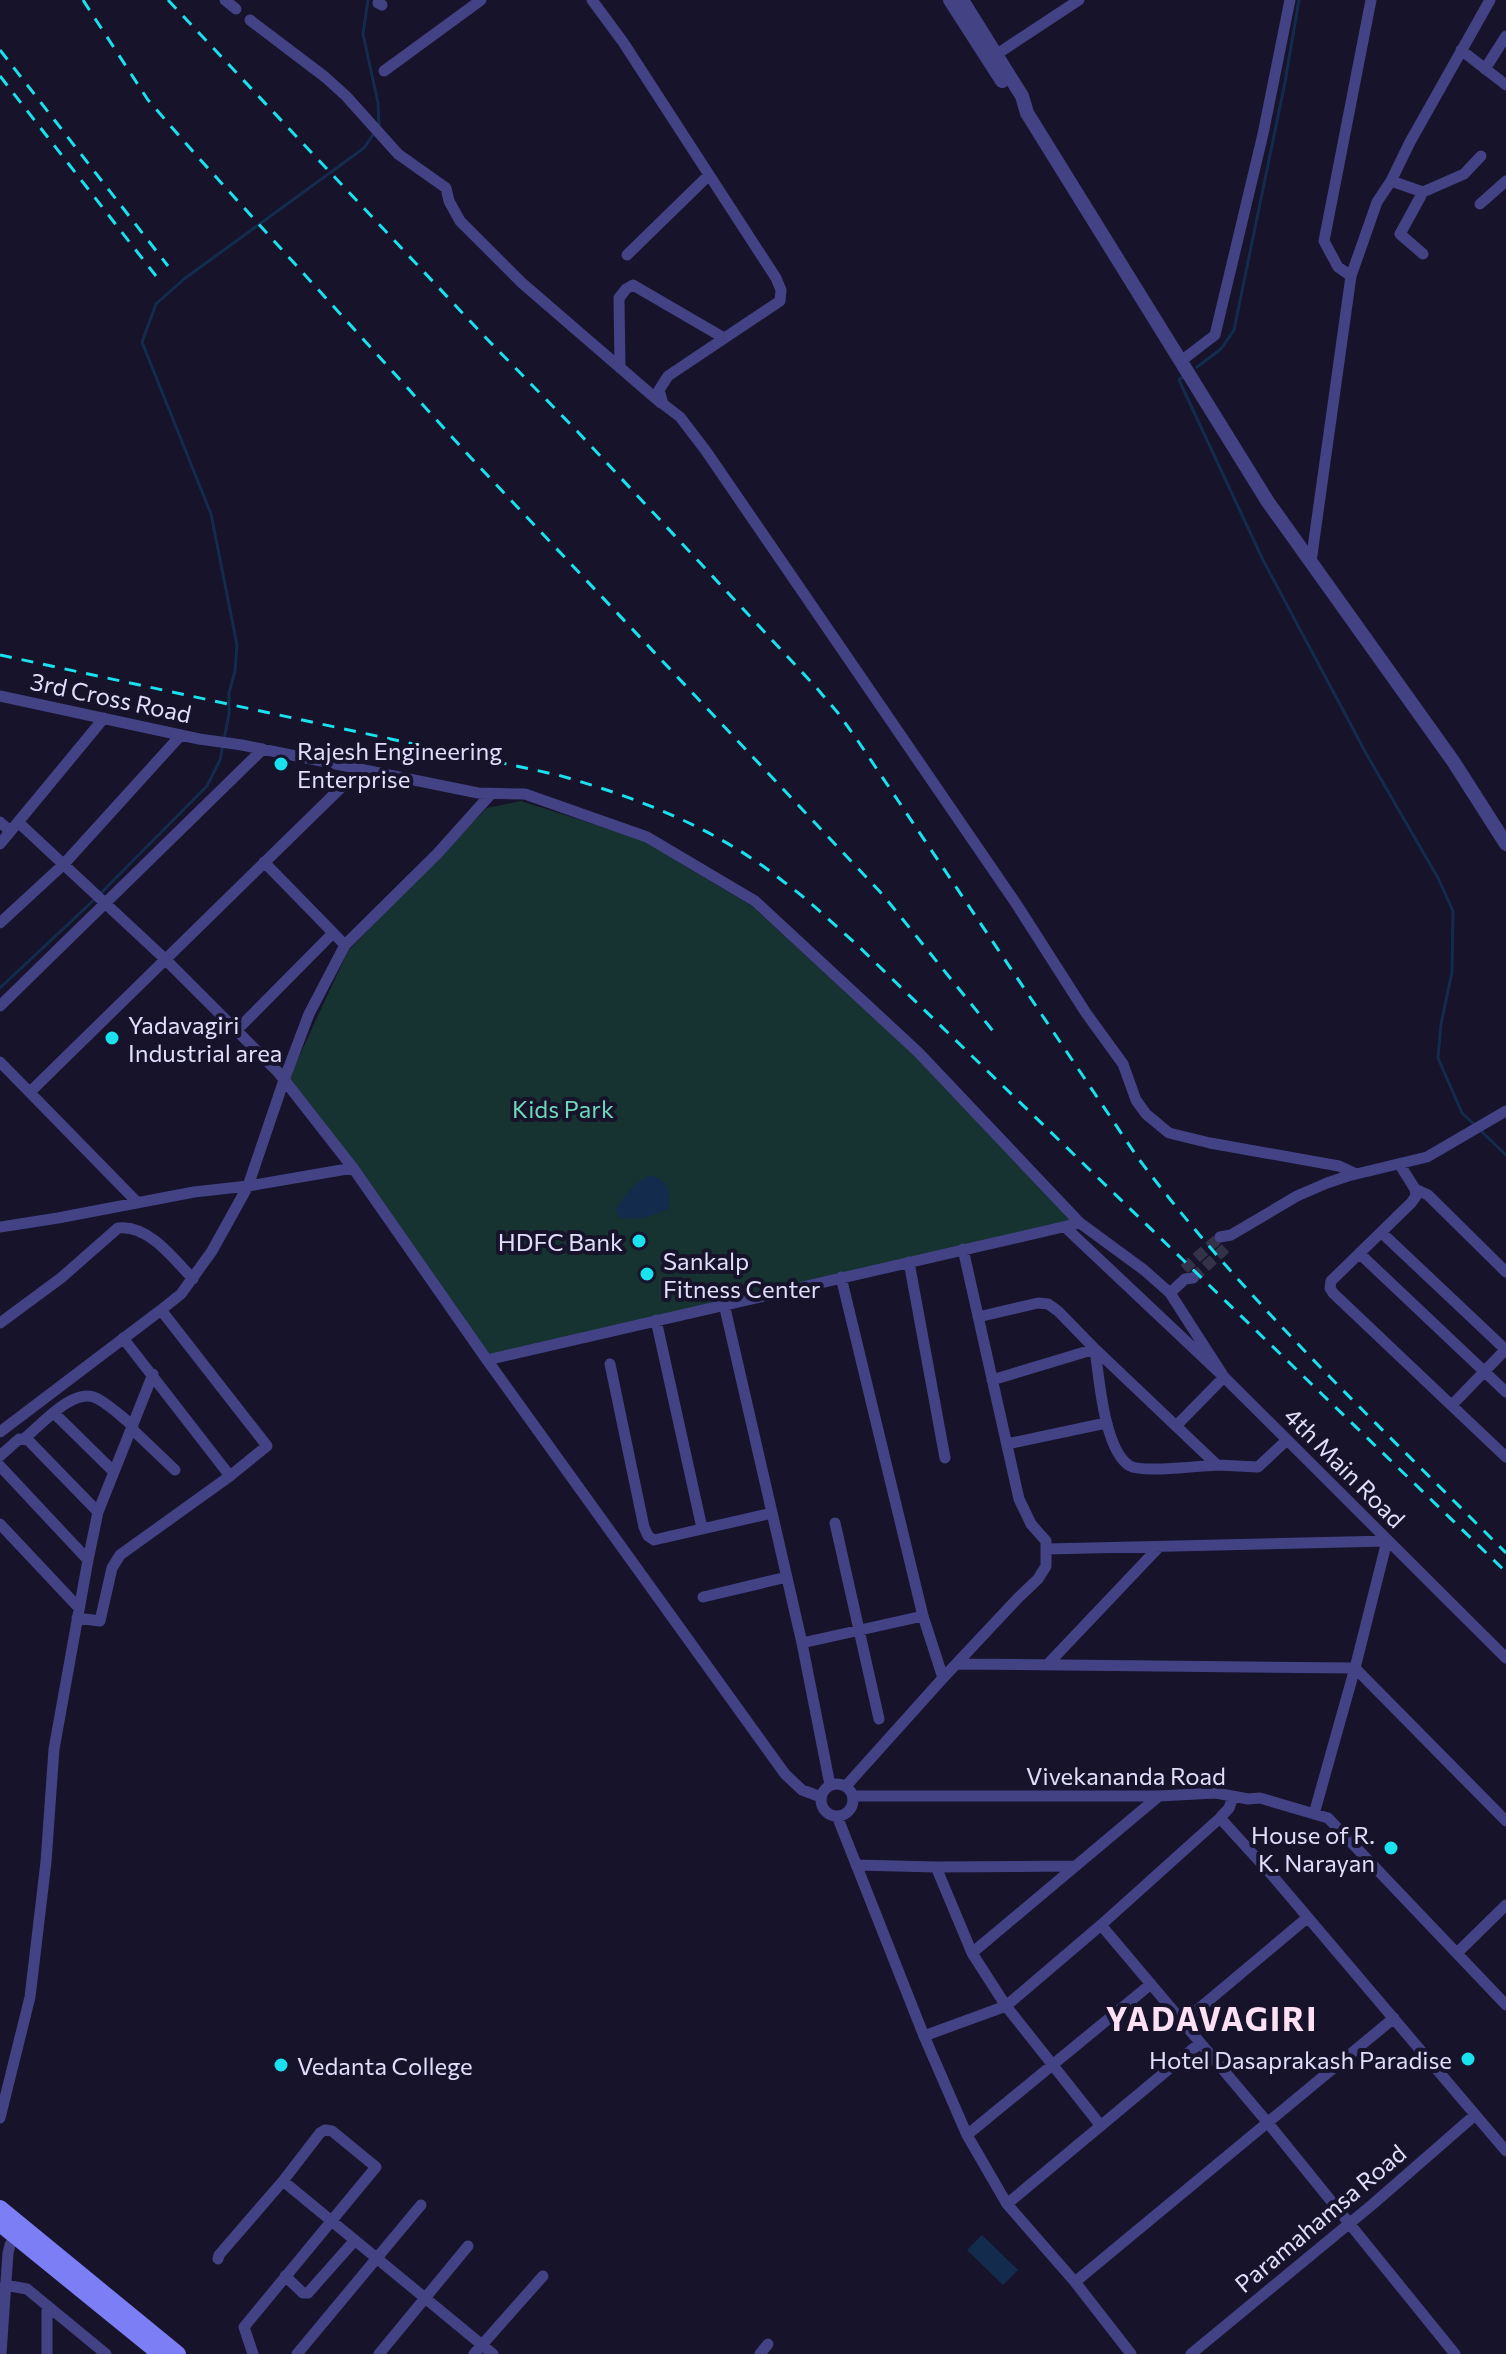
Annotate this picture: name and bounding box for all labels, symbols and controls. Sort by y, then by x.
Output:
street label: 3rd Cross Road [28,666,194,728]
place label: Rajesh Engineering Enterprise [297,736,502,793]
marker: Rajesh Engineering Enterprise [272,755,290,773]
place label: Yadavagiri Industrial area [128,1010,282,1067]
marker: Yadavagiri Industrial area [103,1029,121,1047]
park label: Kids Park [512,1094,614,1123]
place label: HDFC Bank [498,1227,623,1256]
marker: HDFC Bank [630,1232,648,1250]
place label: Sankalp Fitness Center [663,1246,821,1303]
marker: Sankalp Fitness Center [638,1265,656,1283]
street label: 4th Main Road [1279,1401,1411,1533]
street label: Vivekananda Road [1026,1761,1226,1790]
place label: House of R. K. Narayan [1251,1820,1375,1877]
marker: House of R. K. Narayan [1382,1839,1400,1857]
district label: YADAVAGIRI [1106,1998,1318,2038]
place label: Hotel Dasaprakash Paradise [1149,2045,1452,2074]
marker: Hotel Dasaprakash Paradise [1459,2050,1477,2068]
place label: Vedanta College [297,2051,473,2080]
marker: Vedanta College [272,2056,290,2074]
street label: Paramahamsa Road [1229,2138,1411,2298]

